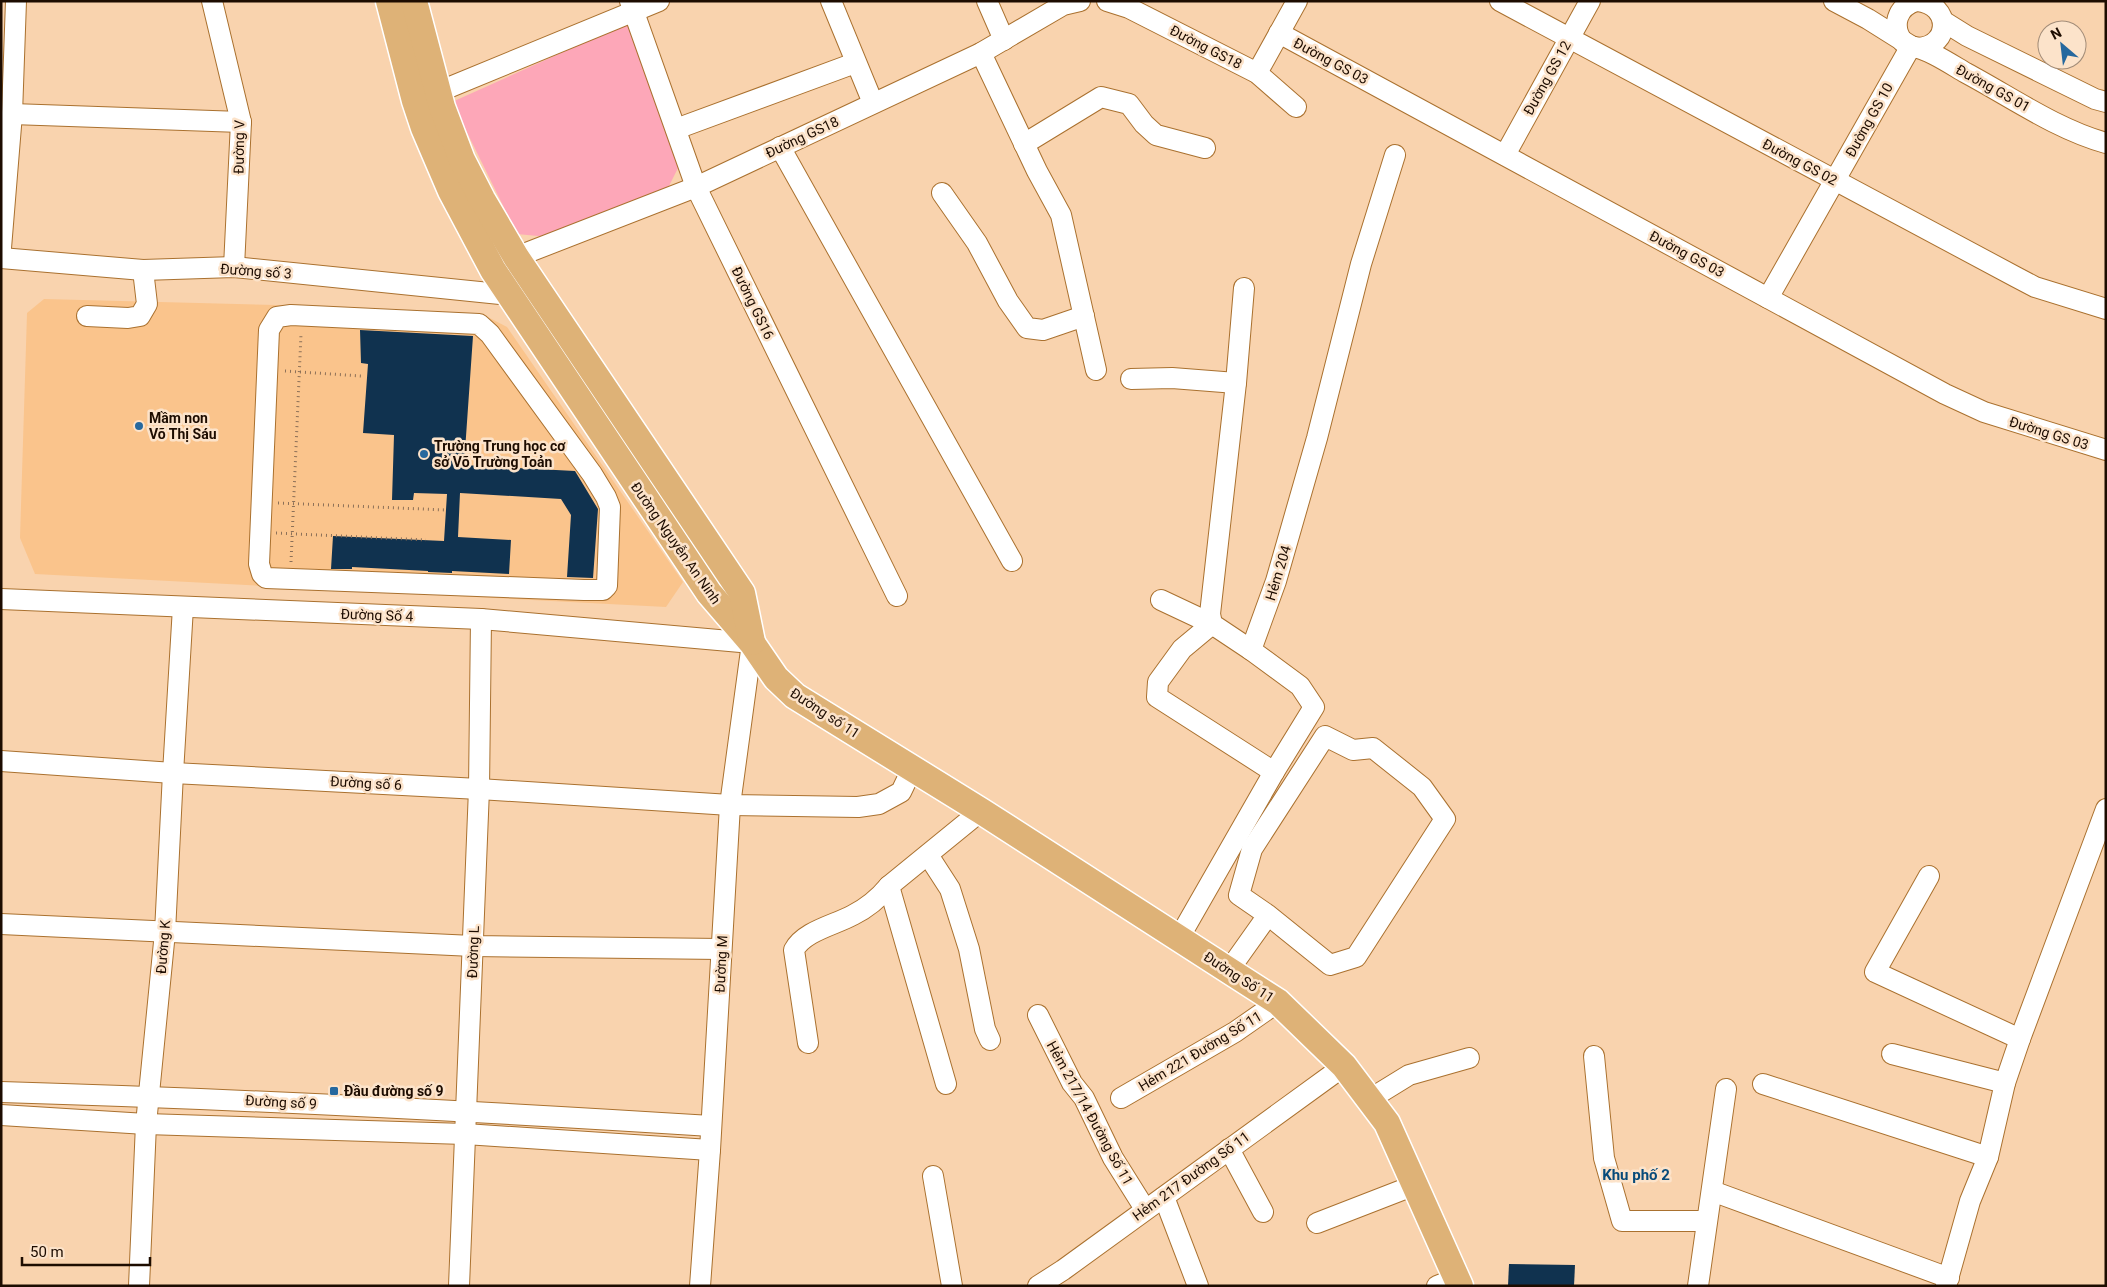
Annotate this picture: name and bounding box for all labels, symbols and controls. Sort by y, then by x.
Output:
north arrow [2037,20,2087,70]
street label: Đường GS18 [1167,22,1245,72]
text: N [2048,24,2064,43]
street label: Đường GS 03 [1291,35,1371,87]
street label: Đường GS 12 [1520,38,1574,118]
street label: Đường GS 01 [1953,61,2033,115]
street label: Đường GS 10 [1842,80,1896,160]
street label: Đường GS18 [763,113,841,161]
street label: Đường V [231,120,247,174]
street label: Đường GS 02 [1760,136,1840,188]
street label: Đường GS 03 [1647,228,1727,280]
street label: Đường số 3 [220,261,292,281]
street label: Đường GS16 [729,264,777,342]
place label: Mầm non Võ Thị Sáu [149,410,217,442]
street label: Đường GS 03 [2007,413,2091,453]
marker: Mầm non Võ Thị Sáu [133,420,145,432]
place label: Trường Trung học cơ sở Võ Trường Toản [434,438,566,470]
marker: Trường Trung học cơ sở Võ Trường Toản [418,448,430,460]
street label: Đường Nguyễn An Ninh [628,479,724,607]
street label: Hẻm 204 [1262,543,1294,602]
street label: Đường Số 4 [340,606,414,624]
street label: Đường số 11 [787,685,863,741]
street label: Đường số 6 [330,773,402,793]
street label: Đường K [153,919,173,975]
street label: Đường L [464,925,482,979]
street label: Đường M [712,935,730,993]
street label: Đường Số 11 [1201,948,1277,1006]
street label: Hẻm 221 Đường Số 11 [1136,1008,1264,1094]
street label: Hẻm 217/14 Đường Số 11 [1044,1038,1136,1188]
place label: Đầu đường số 9 [344,1083,444,1099]
marker: Đầu đường số 9 [328,1085,340,1097]
street label: Đường số 9 [245,1092,317,1112]
street label: Hẻm 217 Đường Số 11 [1129,1128,1253,1224]
district label: Khu phố 2 [1602,1166,1670,1184]
scale bar [22,1234,150,1266]
text: 50 m [30,1243,64,1261]

